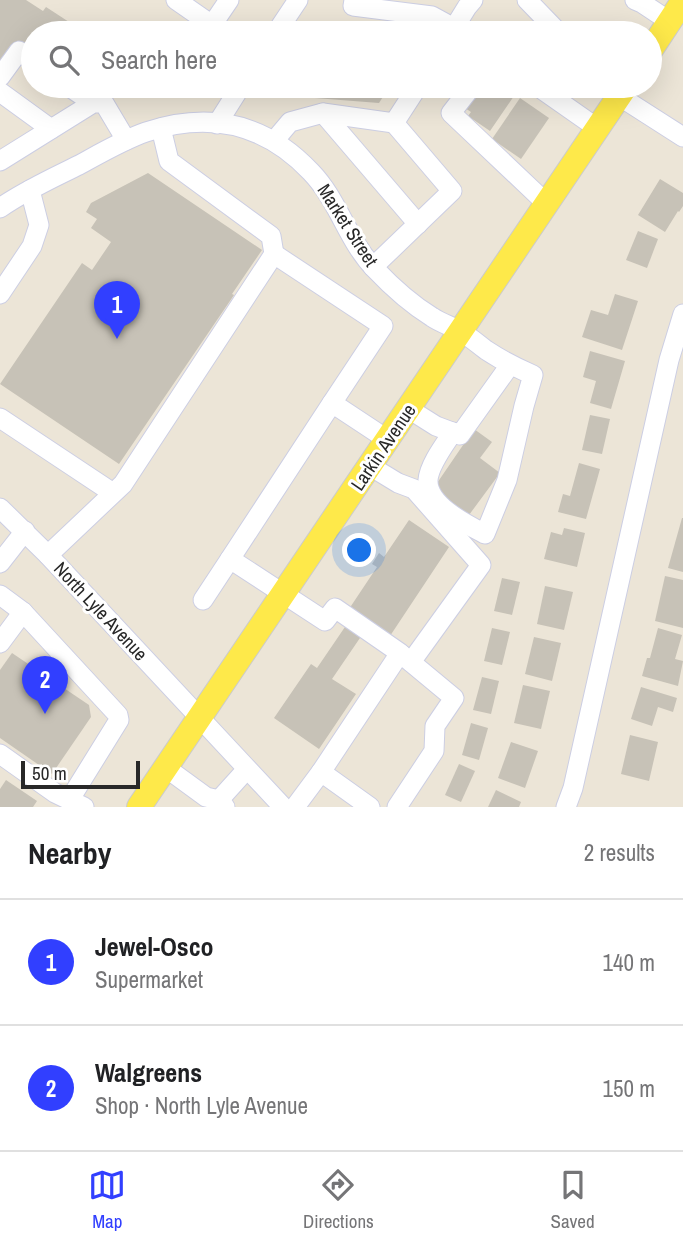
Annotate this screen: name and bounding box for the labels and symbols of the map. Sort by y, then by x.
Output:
street label: Market Street [312,179,385,272]
pin: 1 [94,281,140,339]
street label: Larkin Avenue [344,399,422,495]
your location [342,533,376,567]
street label: North Lyle Avenue [48,556,154,666]
pin: 2 [22,656,68,714]
scale bar [21,758,140,790]

